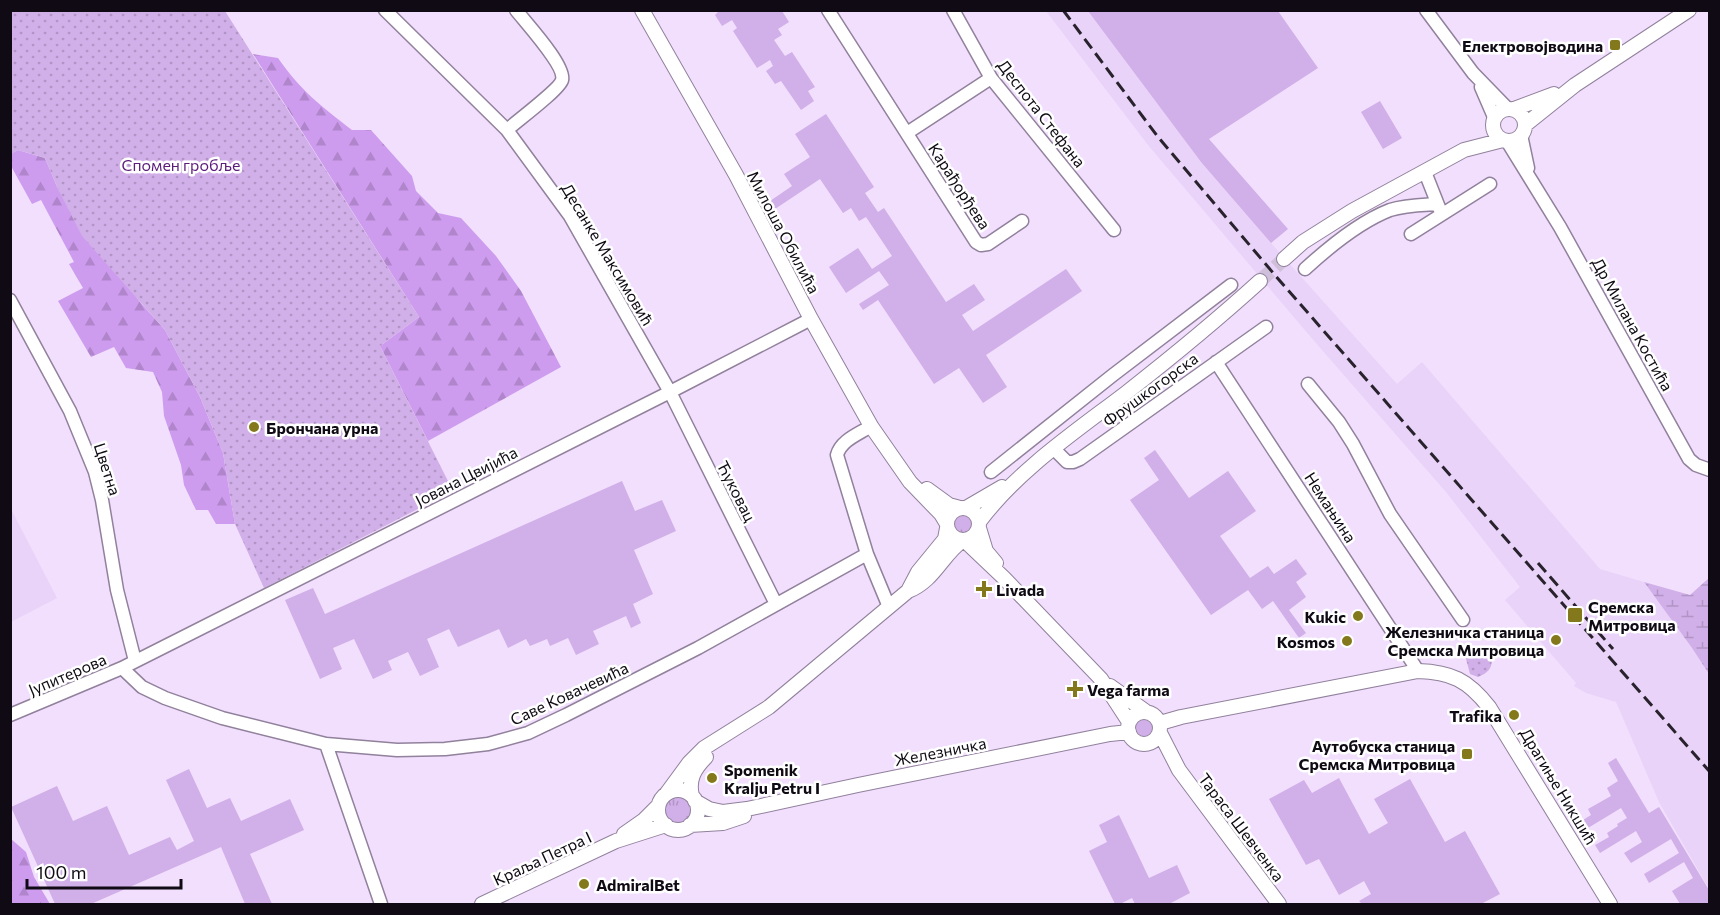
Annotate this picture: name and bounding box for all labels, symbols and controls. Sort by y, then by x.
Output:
place label: Електровојводина [1462,36,1603,55]
marker: Електровојводина [1608,38,1622,52]
street label: Деспота Стефана [994,55,1090,171]
street label: Карађорђева [925,139,995,233]
park label: Спомен гробље [121,155,241,174]
street label: Милоша Обилића [744,168,824,296]
street label: Десанке Максимовић [558,179,658,329]
street label: Др Милана Костића [1589,254,1677,394]
street label: Фрушкогорска [1099,348,1201,430]
place label: Брончана урна [266,418,378,437]
marker: Брончана урна [247,420,261,434]
street label: Цветна [91,440,125,498]
street label: Јована Цвијића [412,442,520,510]
street label: Ћуковац [714,458,761,525]
street label: Немањина [1301,468,1361,546]
place label: Livada [996,580,1045,599]
marker: Livada [977,582,991,596]
place label: Сремска Митровица [1588,597,1676,634]
marker: Сремска Митровица [1566,606,1584,624]
place label: Kukic [1305,607,1346,626]
marker: Kukic [1351,609,1365,623]
place label: Железничка станица Сремска Митровица [1385,622,1544,659]
place label: Kosmos [1277,632,1335,651]
marker: Железничка станица Сремска Митровица [1549,633,1563,647]
marker: Kosmos [1340,634,1354,648]
street label: Јупитерова [25,649,109,699]
street label: Саве Ковачевића [507,657,631,729]
place label: Vega farma [1087,680,1170,699]
marker: Vega farma [1068,682,1082,696]
place label: Trafika [1449,706,1502,725]
marker: Trafika [1507,708,1521,722]
street label: Драгиње Никшић [1517,724,1601,848]
street label: Железничка [892,733,988,769]
place label: Аутобуска станица Сремска Митровица [1299,736,1455,773]
marker: Аутобуска станица Сремска Митровица [1460,747,1474,761]
place label: Spomenik Kralju Petru I [724,760,820,797]
street label: Тараса Шевченка [1195,769,1289,885]
marker: Spomenik Kralju Petru I [705,771,719,785]
street label: Краља Петра I [490,827,594,889]
scale bar [27,852,182,890]
text: 100 m [36,861,86,883]
place label: AdmiralBet [596,875,680,894]
marker: AdmiralBet [577,877,591,891]

